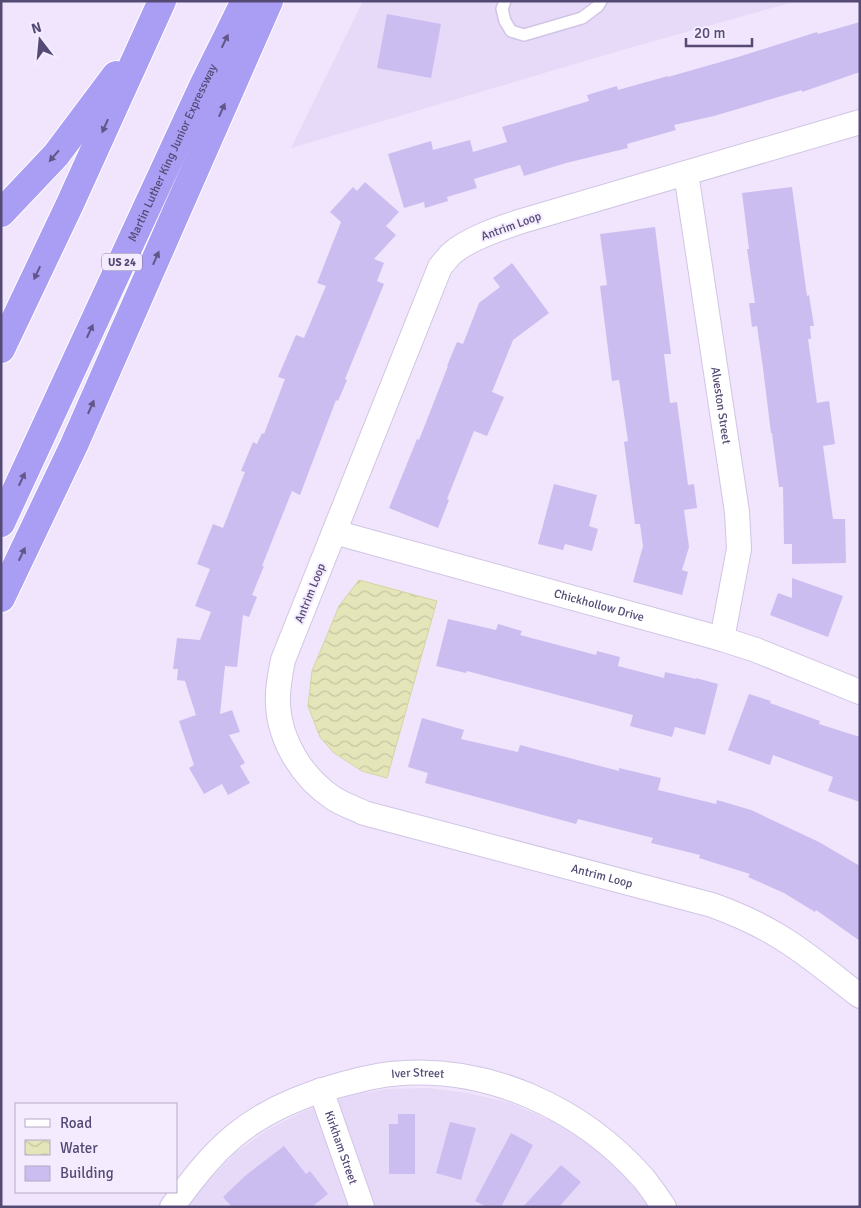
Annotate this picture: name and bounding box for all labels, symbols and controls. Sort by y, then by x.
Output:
north arrow [15,15,65,65]
scale bar [686,15,752,47]
text: N [30,18,44,37]
text: 20 m [694,24,725,42]
one-way arrow [221,34,229,49]
street label: Martin Luther King Junior Expressway [125,61,221,244]
one-way arrow [218,103,226,117]
one-way arrow [101,119,109,133]
one-way arrow [49,150,60,163]
street label: Antrim Loop [479,209,543,244]
one-way arrow [153,251,161,265]
road number: US 24 [102,253,142,270]
one-way arrow [33,266,41,280]
one-way arrow [85,324,94,339]
street label: Alveston Street [707,366,734,445]
one-way arrow [87,400,95,414]
one-way arrow [18,472,26,486]
one-way arrow [18,547,26,561]
street label: Antrim Loop [292,561,329,625]
street label: Chickhollow Drive [552,586,646,625]
street label: Antrim Loop [570,861,634,892]
street label: Iver Street [391,1066,445,1082]
legend [15,1103,178,1193]
street label: Kirkham Street [321,1109,361,1187]
text: Road [60,1114,92,1132]
text: Water [60,1139,98,1157]
text: Building [60,1164,114,1182]

